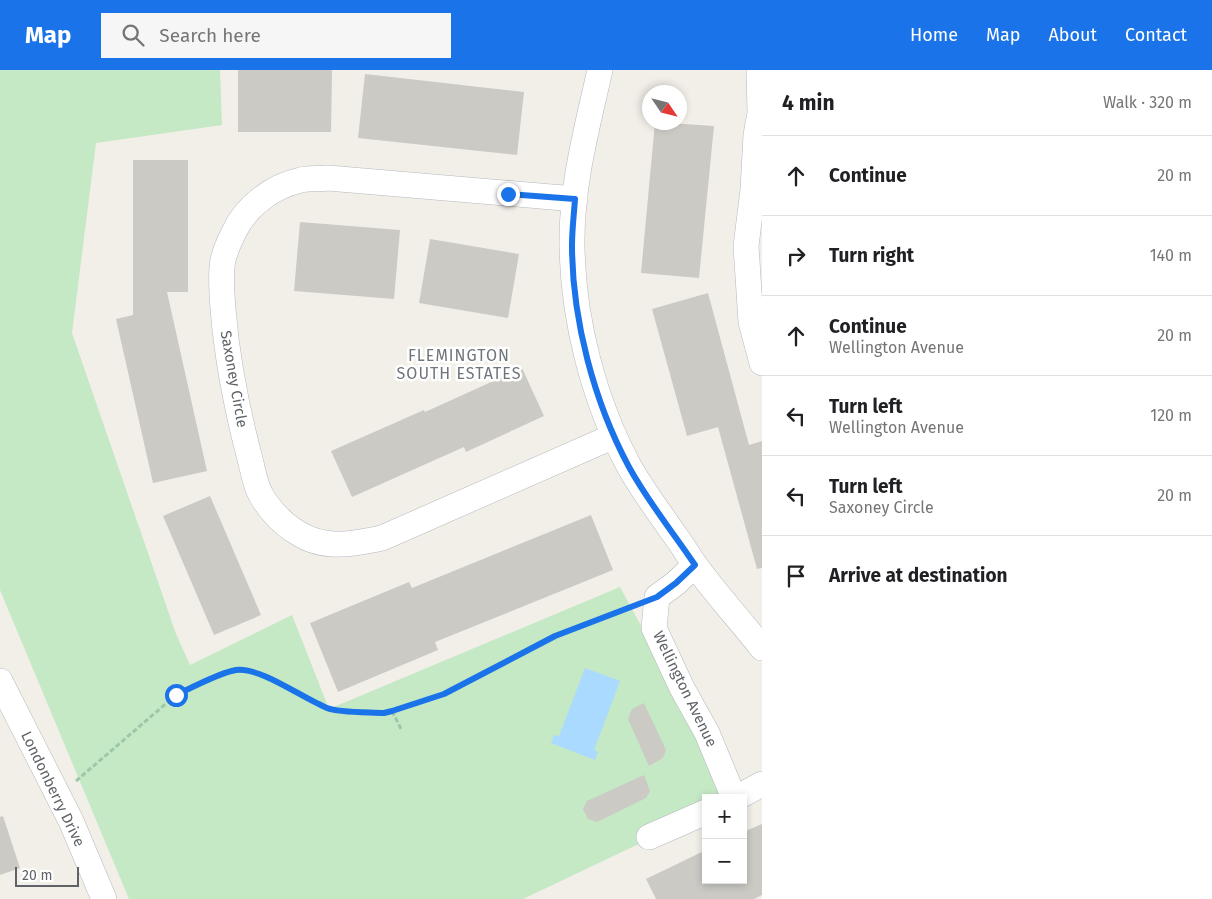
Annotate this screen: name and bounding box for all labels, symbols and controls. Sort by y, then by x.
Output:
search box [101,13,451,58]
text: Map [25,21,71,49]
icon: search [119,21,147,49]
text: Search here [159,24,261,47]
text: Home [910,24,958,46]
text: Map [986,24,1020,46]
text: About [1048,24,1097,46]
text: Contact [1125,24,1187,46]
north arrow [642,85,687,130]
text: 4 min [782,90,835,116]
text: Walk · 320 m [1103,93,1192,112]
icon: ahead [782,162,810,190]
text: Continue [829,164,907,187]
text: 20 m [1157,166,1192,185]
route end [497,183,520,206]
icon: right [782,242,810,270]
text: Turn right [829,244,914,267]
text: 140 m [1150,246,1192,265]
text: Continue [829,315,907,338]
icon: ahead [782,322,810,350]
text: 20 m [1157,326,1192,345]
street label: Saxoney Circle [217,329,251,429]
text: Wellington Avenue [829,338,964,357]
district label: FLEMINGTON SOUTH ESTATES [397,346,521,383]
text: Turn left [829,395,903,418]
icon: left [782,402,810,430]
text: 120 m [1150,406,1192,425]
text: Wellington Avenue [829,418,964,437]
text: Turn left [829,475,903,498]
icon: left [782,482,810,510]
text: 20 m [1157,486,1192,505]
text: Saxoney Circle [829,498,934,517]
icon: arrive [782,562,810,590]
text: Arrive at destination [829,564,1008,587]
street label: Wellington Avenue [649,628,721,750]
route start [165,684,188,707]
street label: Londonberry Drive [17,728,89,850]
map controls [702,794,747,884]
button: + [702,794,747,839]
button: − [702,839,747,884]
scale bar [15,864,79,887]
text: 20 m [22,867,52,884]

